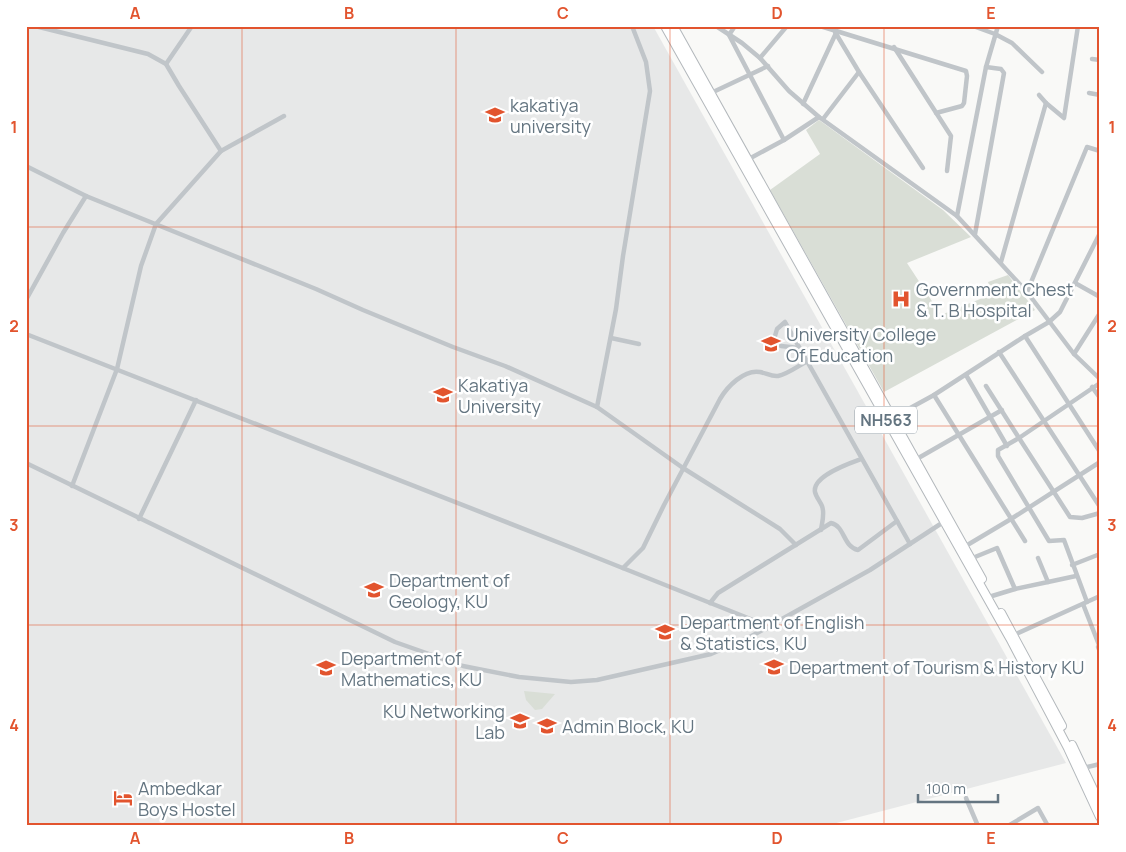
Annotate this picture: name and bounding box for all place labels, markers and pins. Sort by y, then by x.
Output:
place label: kakatiya university [510,93,592,138]
school or university icon: kakatiya university [484,104,506,126]
place label: Government Chest & T. B Hospital [916,277,1073,322]
hospital icon: Government Chest & T. B Hospital [890,288,912,310]
place label: University College Of Education [786,322,936,367]
school or university icon: University College Of Education [760,333,782,355]
place label: Kakatiya University [458,373,542,418]
school or university icon: Kakatiya University [432,384,454,406]
place label: Department of Geology, KU [389,568,510,613]
school or university icon: Department of Geology, KU [363,579,385,601]
place label: Department of English & Statistics, KU [680,610,864,655]
school or university icon: Department of English & Statistics, KU [654,621,676,643]
place label: Department of Mathematics, KU [341,646,482,691]
place label: Department of Tourism & History KU [789,655,1085,679]
school or university icon: Department of Tourism & History KU [763,656,785,678]
school or university icon: Department of Mathematics, KU [315,657,337,679]
place label: KU Networking Lab [383,699,505,744]
school or university icon: KU Networking Lab [509,710,531,732]
place label: Admin Block, KU [562,714,694,738]
school or university icon: Admin Block, KU [536,715,558,737]
place label: Ambedkar Boys Hostel [138,776,236,821]
hotel icon: Ambedkar Boys Hostel [112,787,134,809]

